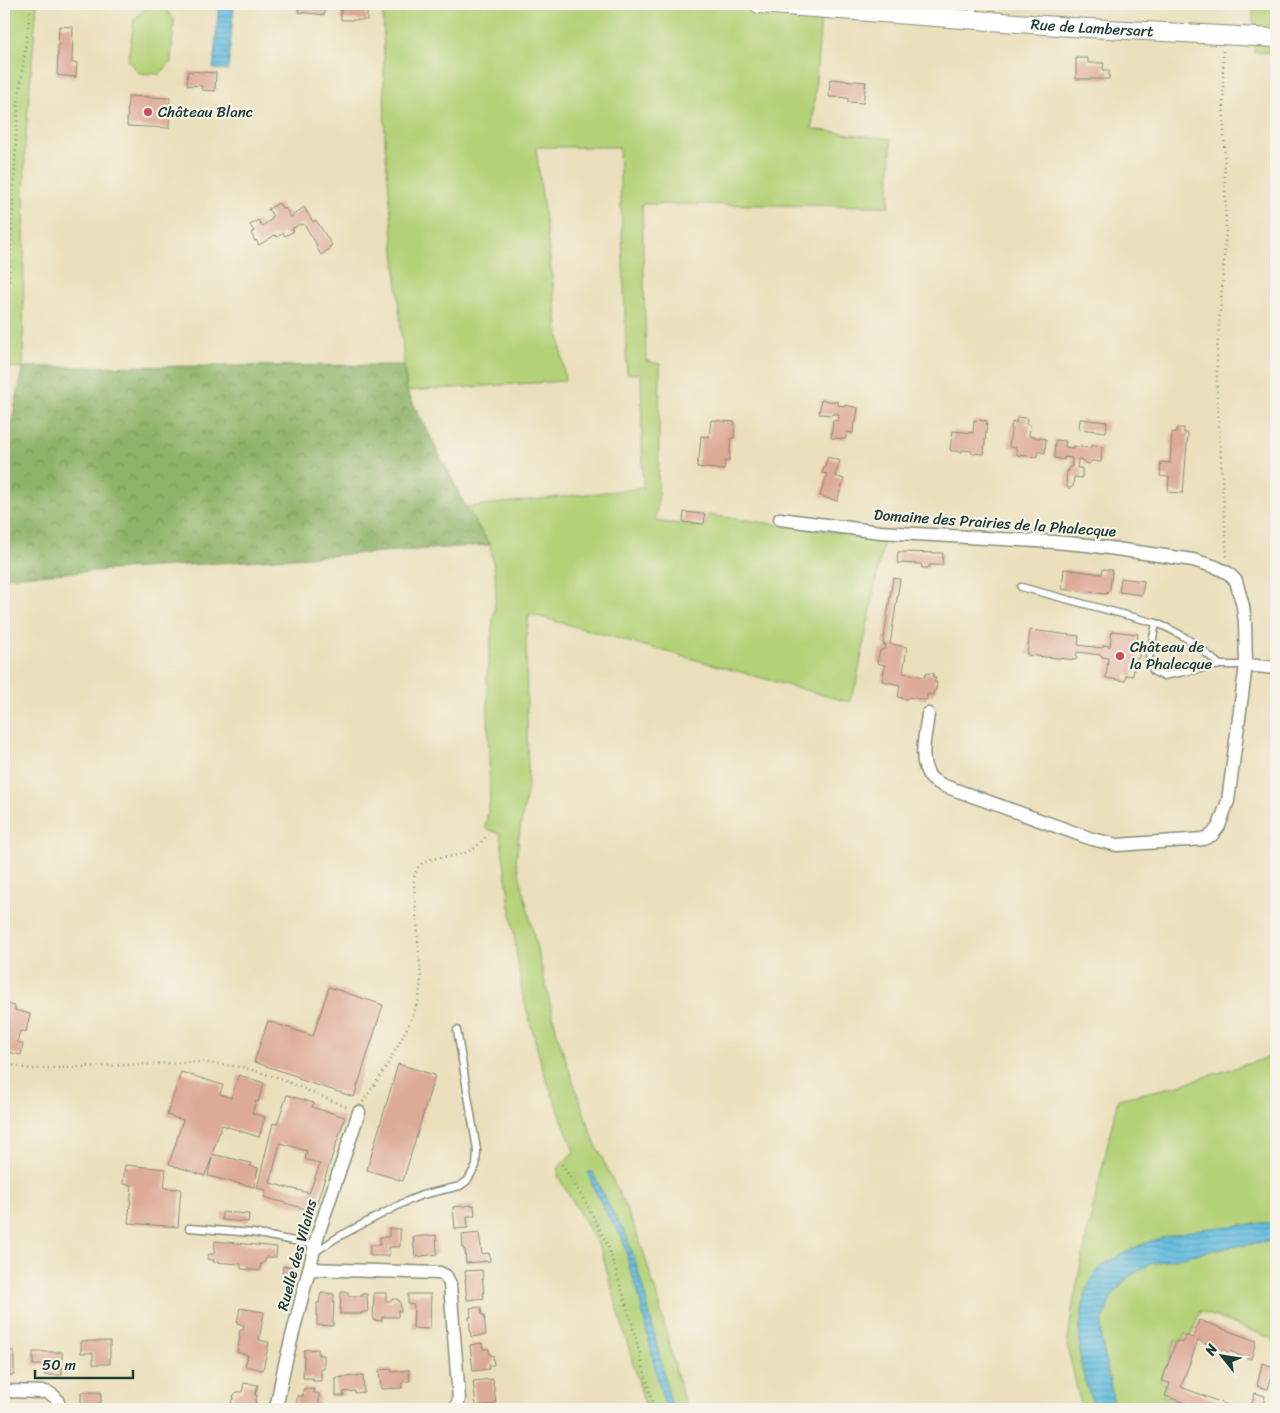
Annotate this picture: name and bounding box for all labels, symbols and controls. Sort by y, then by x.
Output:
street label: Rue de Lambersart [1030,11,1155,44]
place label: Château Blanc [158,99,253,125]
marker: Château Blanc [142,106,154,118]
street label: Domaine des Prairies de la Phalecque [873,502,1117,544]
place label: Château de la Phalecque [1130,634,1213,677]
marker: Château de la Phalecque [1114,650,1126,662]
street label: Ruelle des Vilains [270,1196,324,1313]
north arrow [1198,1330,1248,1380]
text: N [1197,1339,1225,1361]
scale bar [35,1348,132,1380]
text: 50 m [42,1352,77,1378]

